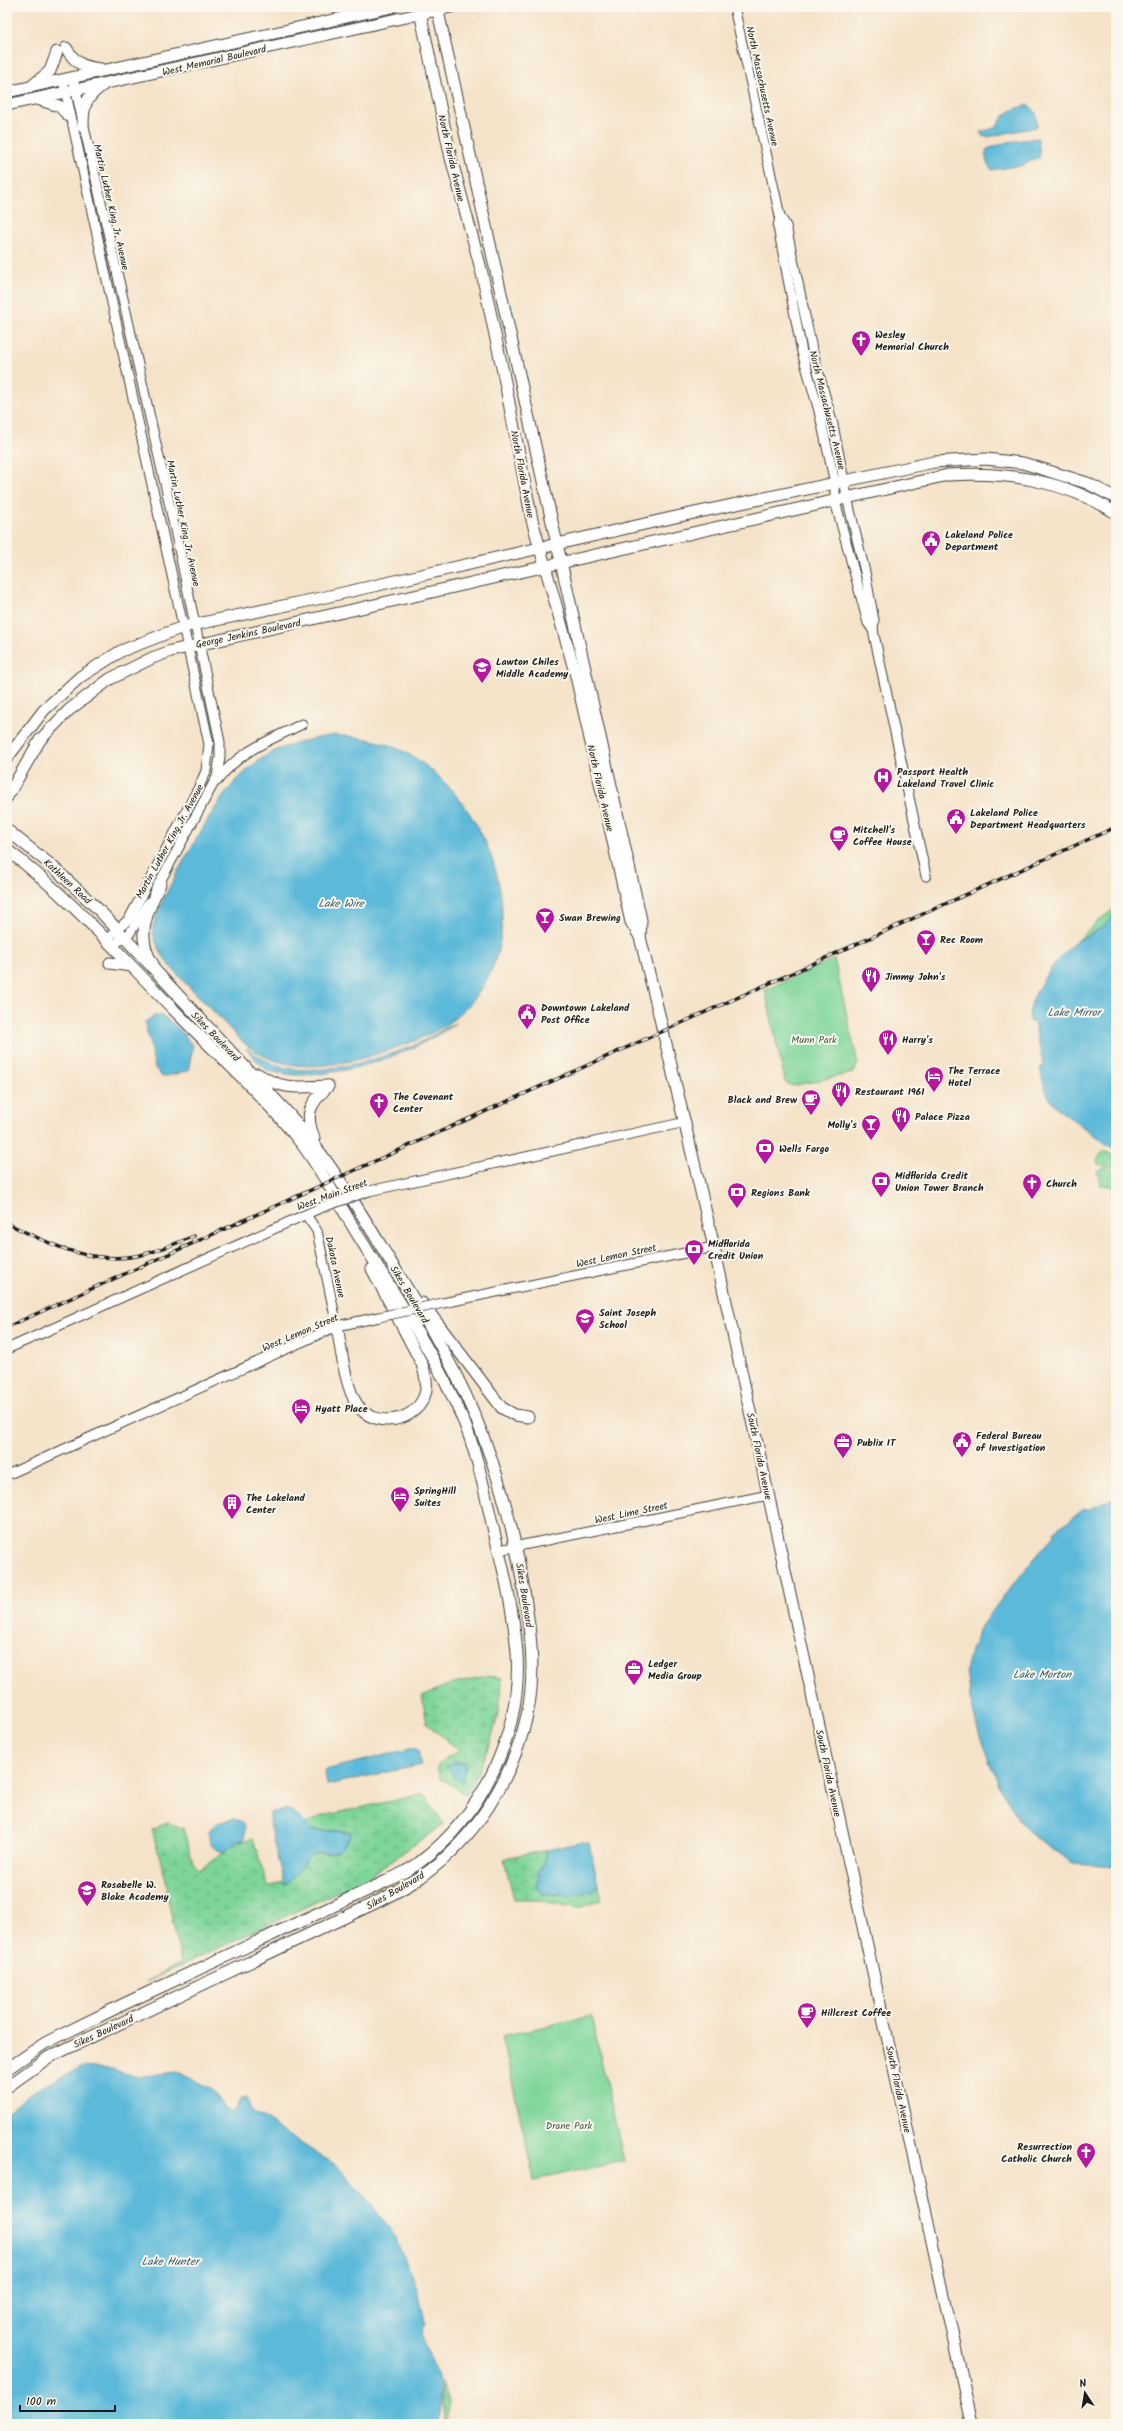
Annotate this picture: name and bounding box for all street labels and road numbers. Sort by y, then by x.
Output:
street label: North Massachusetts Avenue [741,25,783,148]
street label: West Memorial Boulevard [161,41,269,81]
street label: North Florida Avenue [433,113,469,204]
street label: Martin Luther King Jr. Avenue [89,143,133,272]
street label: North Massachusetts Avenue [804,349,850,472]
street label: North Florida Avenue [506,429,538,520]
street label: Martin Luther King Jr. Avenue [162,458,204,588]
street label: George Jenkins Boulevard [194,615,303,653]
street label: North Florida Avenue [582,743,618,834]
street label: Martin Luther King Jr. Avenue [132,781,208,902]
street label: Kathleen Road [40,855,96,909]
street label: Sikes Boulevard [187,1008,244,1066]
street label: West Main Street [295,1175,370,1215]
street label: Dakota Avenue [321,1235,349,1300]
street label: West Lemon Street [575,1240,658,1272]
street label: Sikes Boulevard [386,1263,433,1327]
street label: West Lemon Street [260,1310,341,1356]
street label: South Florida Avenue [742,1411,776,1502]
street label: West Lime Street [593,1497,669,1529]
street label: Sikes Boulevard [511,1562,537,1630]
street label: South Florida Avenue [811,1728,845,1819]
street label: Sikes Boulevard [363,1867,429,1914]
street label: Sikes Boulevard [71,2010,137,2053]
street label: South Florida Avenue [881,2044,915,2135]

